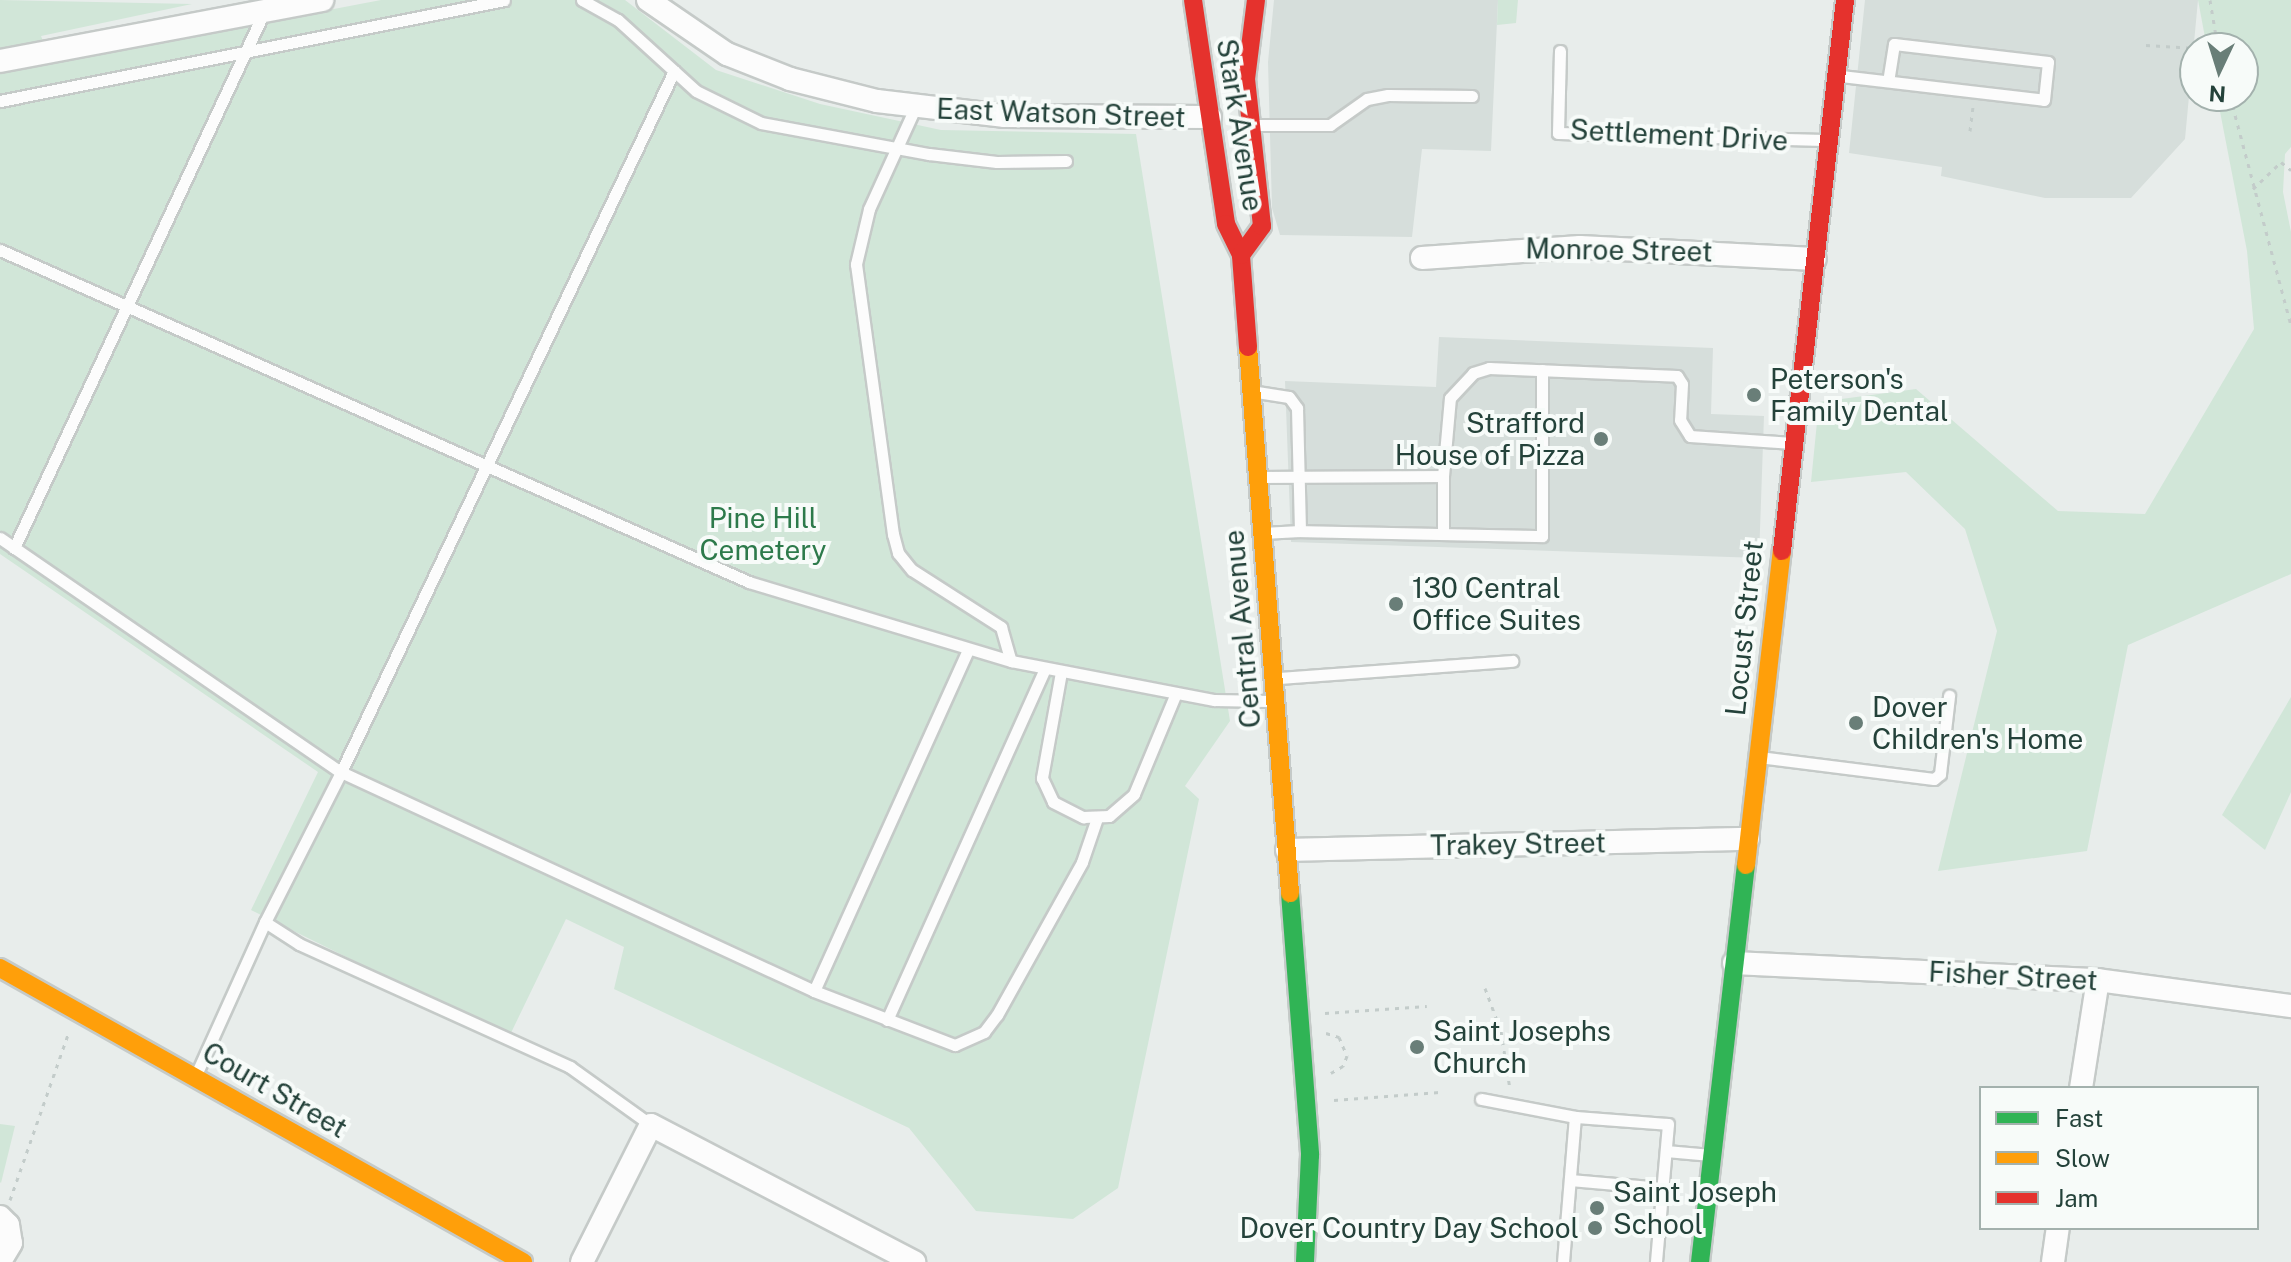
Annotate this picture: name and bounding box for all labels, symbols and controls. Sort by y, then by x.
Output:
north arrow [2179,32,2259,112]
street label: Stark Avenue [1210,36,1270,214]
text: N [2208,80,2227,108]
street label: East Watson Street [935,92,1187,134]
street label: Settlement Drive [1569,113,1789,157]
street label: Monroe Street [1525,232,1713,268]
place label: Peterson's Family Dental [1770,362,1948,428]
marker: Peterson's Family Dental [1745,386,1763,404]
place label: Strafford House of Pizza [1394,406,1585,472]
marker: Strafford House of Pizza [1592,430,1610,448]
park label: Pine Hill Cemetery [699,501,827,567]
street label: Central Avenue [1217,528,1267,730]
street label: Locust Street [1718,539,1770,717]
place label: 130 Central Office Suites [1412,571,1581,637]
marker: 130 Central Office Suites [1387,595,1405,613]
place label: Dover Children's Home [1872,690,2083,756]
marker: Dover Children's Home [1847,714,1865,732]
street label: Trakey Street [1430,826,1606,862]
street label: Fisher Street [1928,955,2098,997]
place label: Saint Josephs Church [1433,1014,1611,1080]
street label: Court Street [197,1035,353,1145]
marker: Saint Josephs Church [1408,1038,1426,1056]
legend [1979,1086,2259,1230]
text: Fast [2055,1104,2103,1132]
text: Slow [2055,1144,2110,1172]
place label: Saint Joseph School [1613,1175,1777,1241]
text: Jam [2055,1184,2098,1212]
marker: Saint Joseph School [1588,1199,1606,1217]
place label: Dover Country Day School [1239,1211,1579,1245]
marker: Dover Country Day School [1586,1219,1604,1237]

